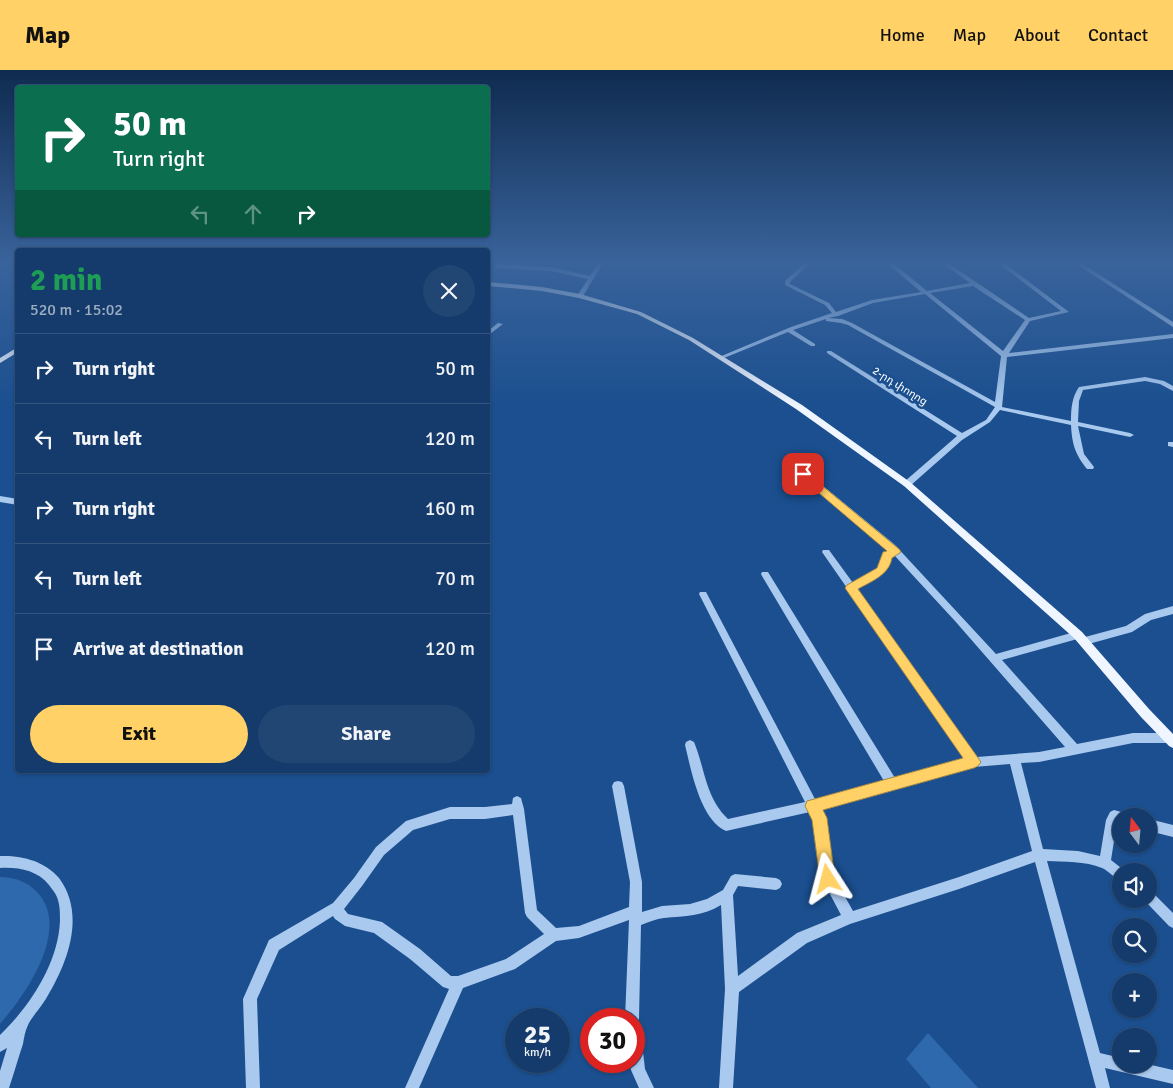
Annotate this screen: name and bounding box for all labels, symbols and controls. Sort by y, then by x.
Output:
text: Map [25,20,70,50]
text: Home [880,24,925,46]
text: Map [953,24,986,46]
text: About [1014,24,1060,46]
text: Contact [1088,24,1148,46]
text: 50 m [113,102,187,145]
icon: right [30,105,95,170]
text: Turn right [113,145,205,172]
icon: left [186,200,214,228]
icon: ahead [239,200,267,228]
icon: right [292,200,320,228]
text: 2 min [30,262,102,299]
button: close [423,265,475,317]
text: 520 m · 15:02 [30,300,123,320]
icon: right [30,355,58,383]
text: Turn right [73,357,155,381]
text: 50 m [435,357,475,381]
street label: 2-րդ փողոց [870,364,930,408]
icon: left [30,425,58,453]
text: Turn left [73,427,142,451]
text: 120 m [425,427,475,451]
pin [782,453,824,495]
icon: arrive [789,460,817,488]
icon: right [30,495,58,523]
text: Turn right [73,497,155,521]
text: 160 m [425,497,475,521]
icon: left [30,565,58,593]
text: Turn left [73,567,142,591]
text: 70 m [435,567,475,591]
icon: arrive [30,635,58,663]
text: Arrive at destination [73,637,244,661]
text: 120 m [425,637,475,661]
button: Exit [30,705,248,763]
button: Share [258,705,475,763]
north arrow [1112,808,1158,852]
map controls [1112,808,1157,1073]
position arrow [801,852,853,904]
button: sound [1112,863,1157,908]
button: search [1112,918,1157,963]
button: + [1112,973,1157,1018]
speed limit sign: 30 [580,1008,645,1073]
text: 25 [524,1019,551,1050]
button: − [1112,1028,1157,1073]
text: km/h [524,1045,551,1060]

